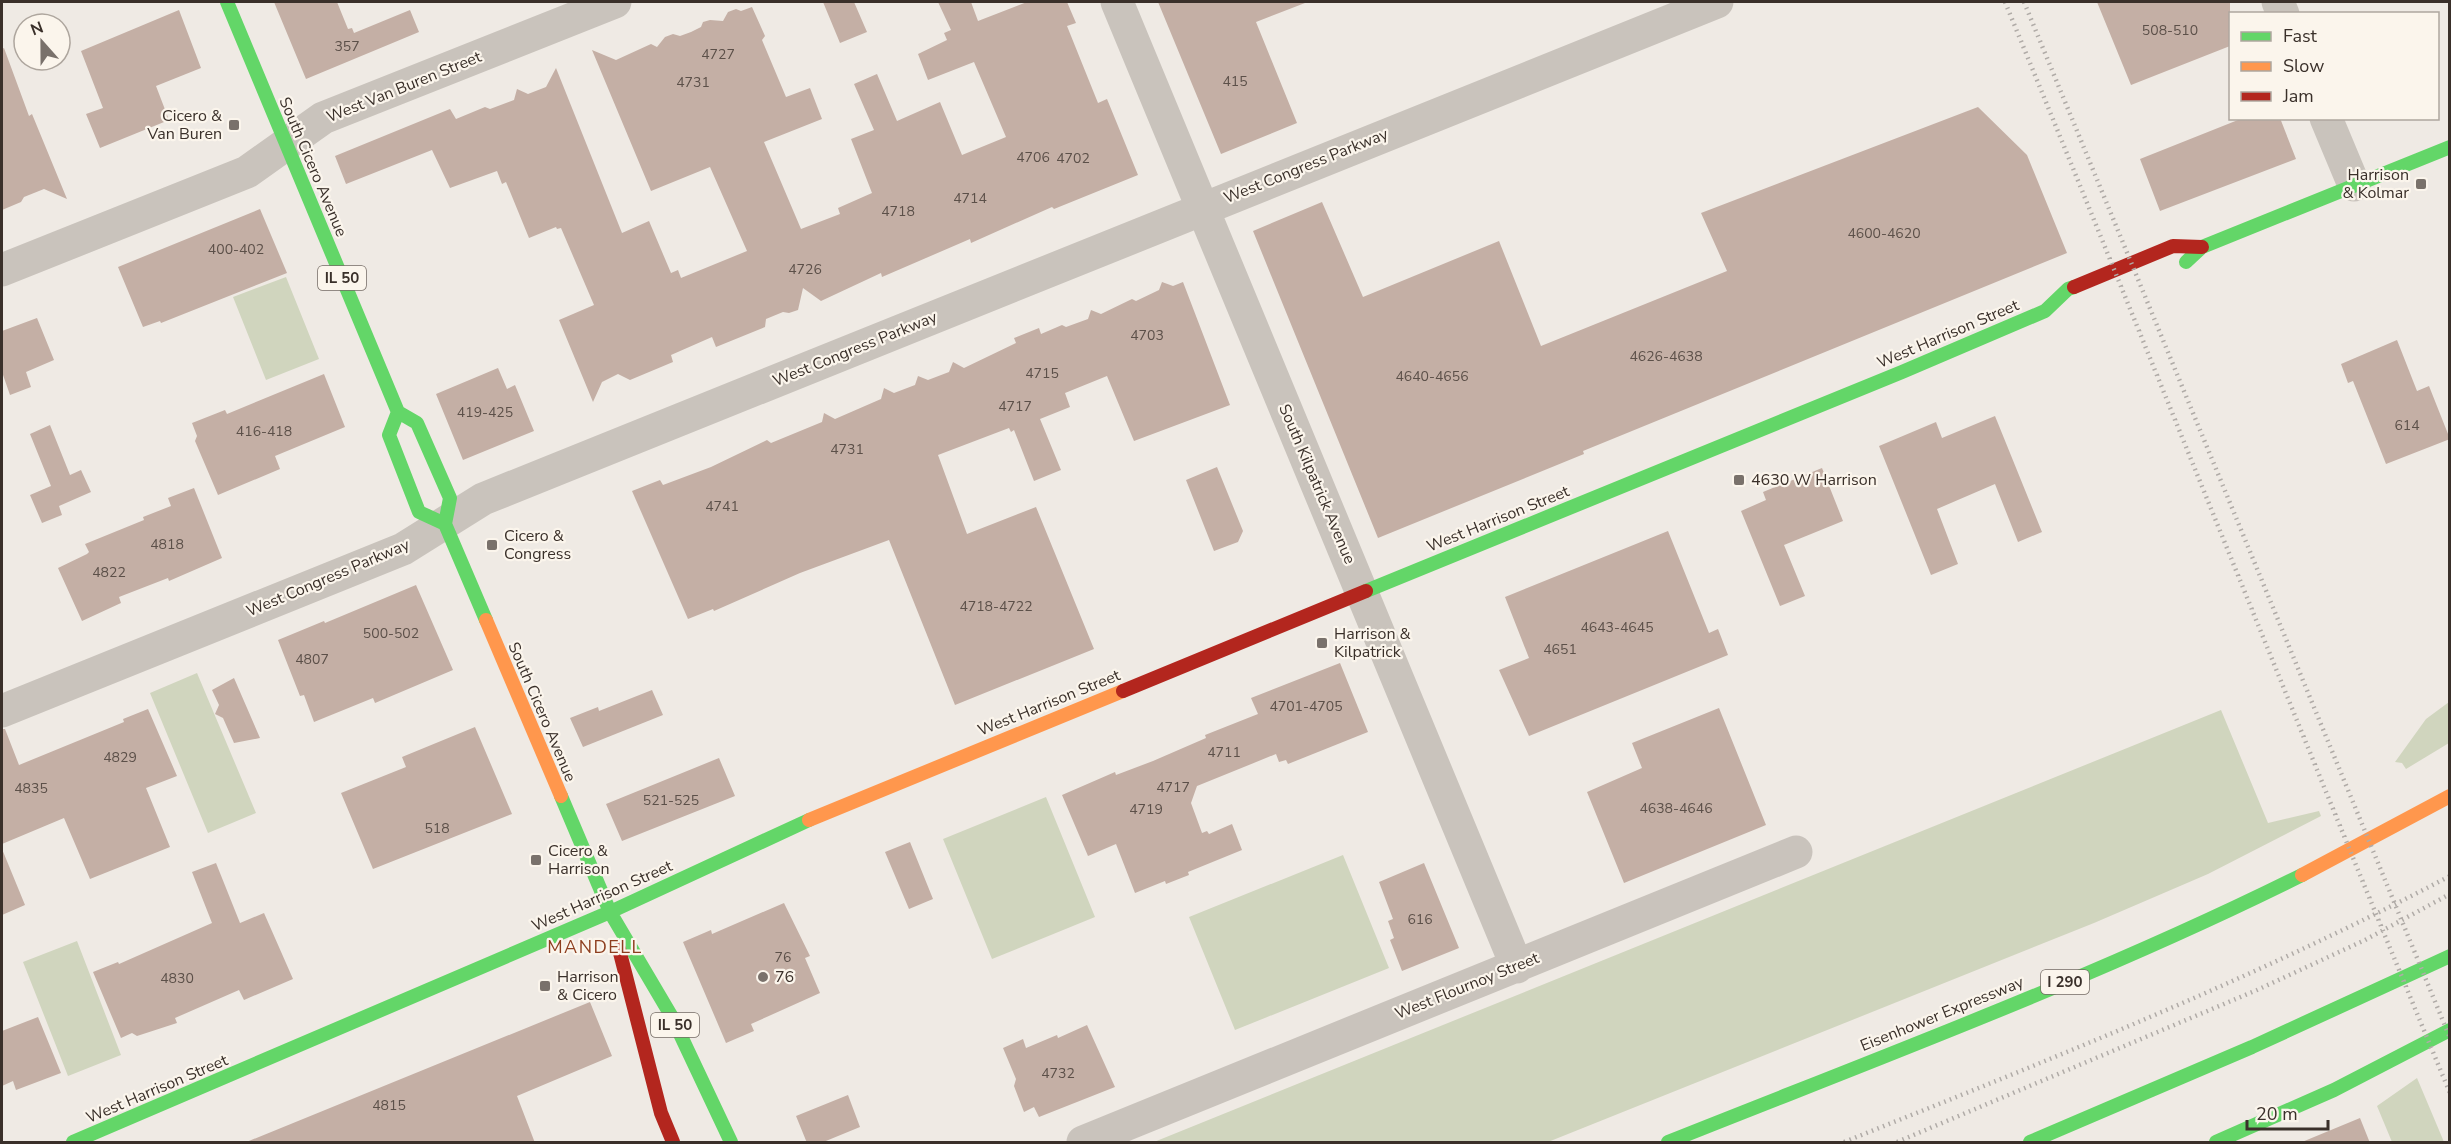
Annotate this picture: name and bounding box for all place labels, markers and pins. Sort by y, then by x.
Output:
place label: Cicero & Van Buren [146,105,222,145]
marker: Cicero & Van Buren [227,118,241,132]
place label: Harrison & Kolmar [2342,164,2409,204]
marker: Harrison & Kolmar [2414,177,2428,191]
place label: 4630 W Harrison [1751,469,1877,491]
marker: 4630 W Harrison [1732,473,1746,487]
place label: Cicero & Congress [504,525,571,565]
marker: Cicero & Congress [485,538,499,552]
place label: Harrison & Kilpatrick [1334,623,1411,663]
marker: Harrison & Kilpatrick [1315,636,1329,650]
place label: Cicero & Harrison [548,840,610,880]
marker: Cicero & Harrison [529,853,543,867]
place label: Harrison & Cicero [557,966,619,1006]
place label: 76 [775,966,794,988]
marker: 76 [756,970,770,984]
marker: Harrison & Cicero [538,979,552,993]

